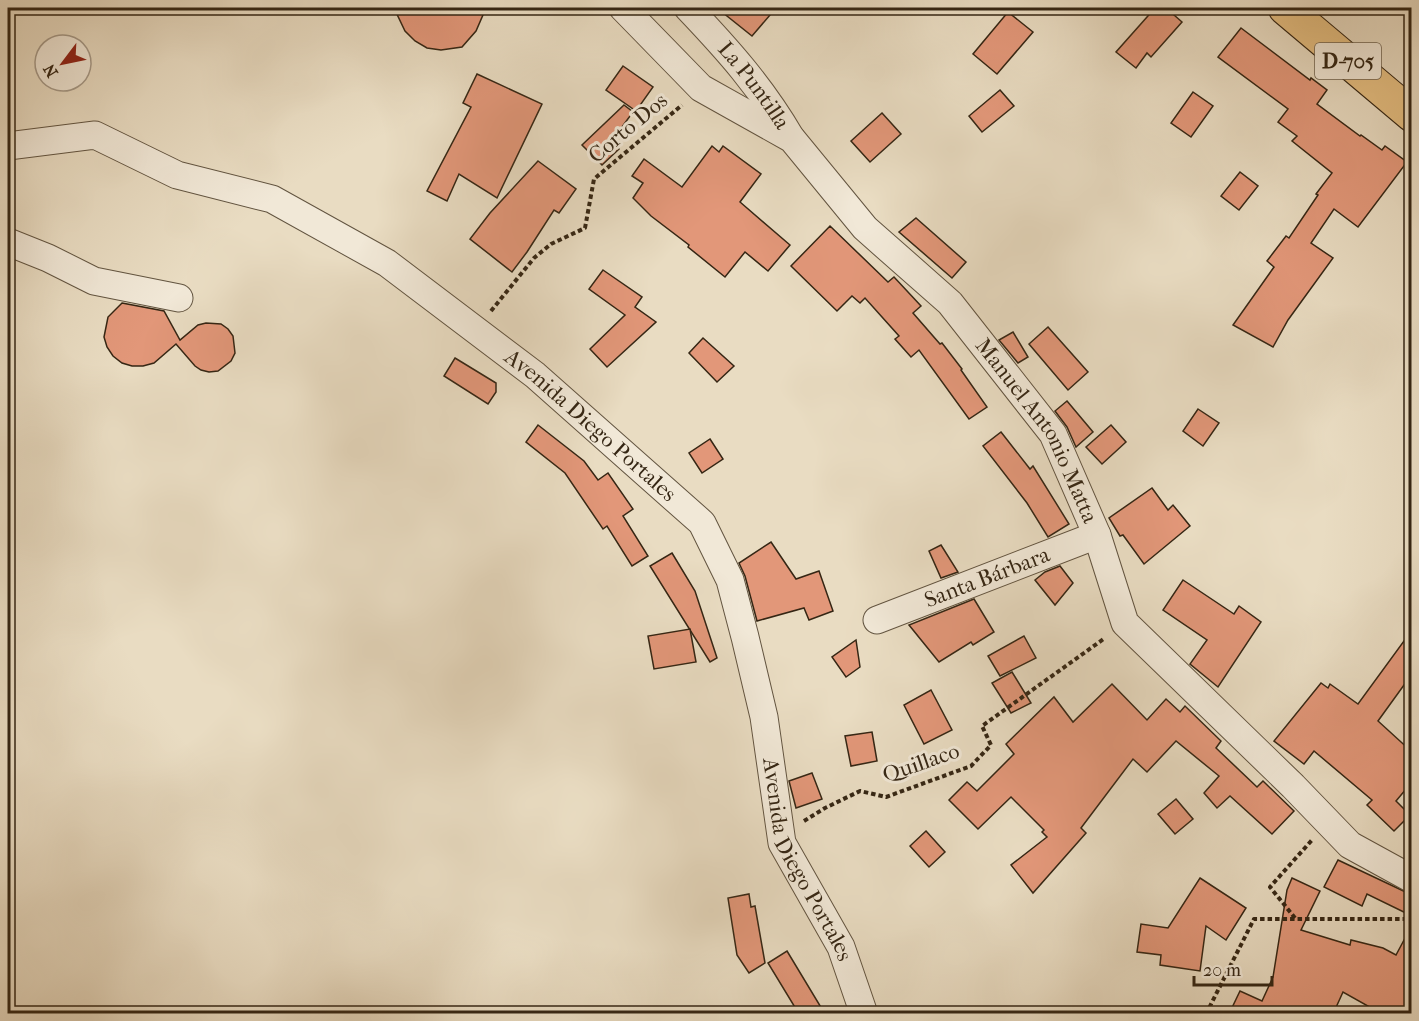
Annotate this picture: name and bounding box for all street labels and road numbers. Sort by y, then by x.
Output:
street label: La Puntilla [712,36,796,135]
road number: D-705 [1315,43,1381,79]
street label: Corto Dos [583,87,673,169]
street label: Manuel Antonio Matta [970,333,1103,528]
street label: Avenida Diego Portales [499,343,682,507]
street label: Santa Bárbara [921,541,1054,613]
street label: Quillaco [879,738,963,788]
street label: Avenida Diego Portales [757,755,858,964]

